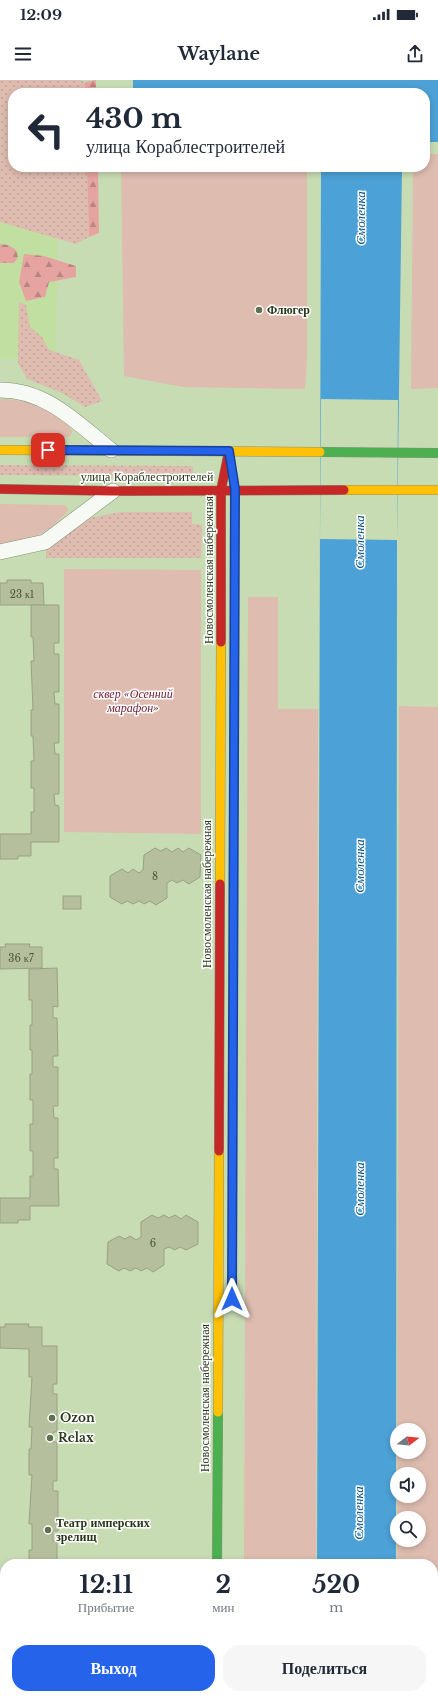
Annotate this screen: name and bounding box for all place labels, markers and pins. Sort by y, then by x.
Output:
place label: Флюгер [267,302,310,317]
marker: Флюгер [254,305,264,315]
pin [31,433,65,467]
place label: Ozon [60,1410,95,1425]
marker: Ozon [47,1413,57,1423]
place label: Relax [58,1430,94,1445]
marker: Relax [45,1433,55,1443]
place label: Театр имперских зрелищ [56,1515,150,1544]
marker: Театр имперских зрелищ [43,1525,53,1535]

